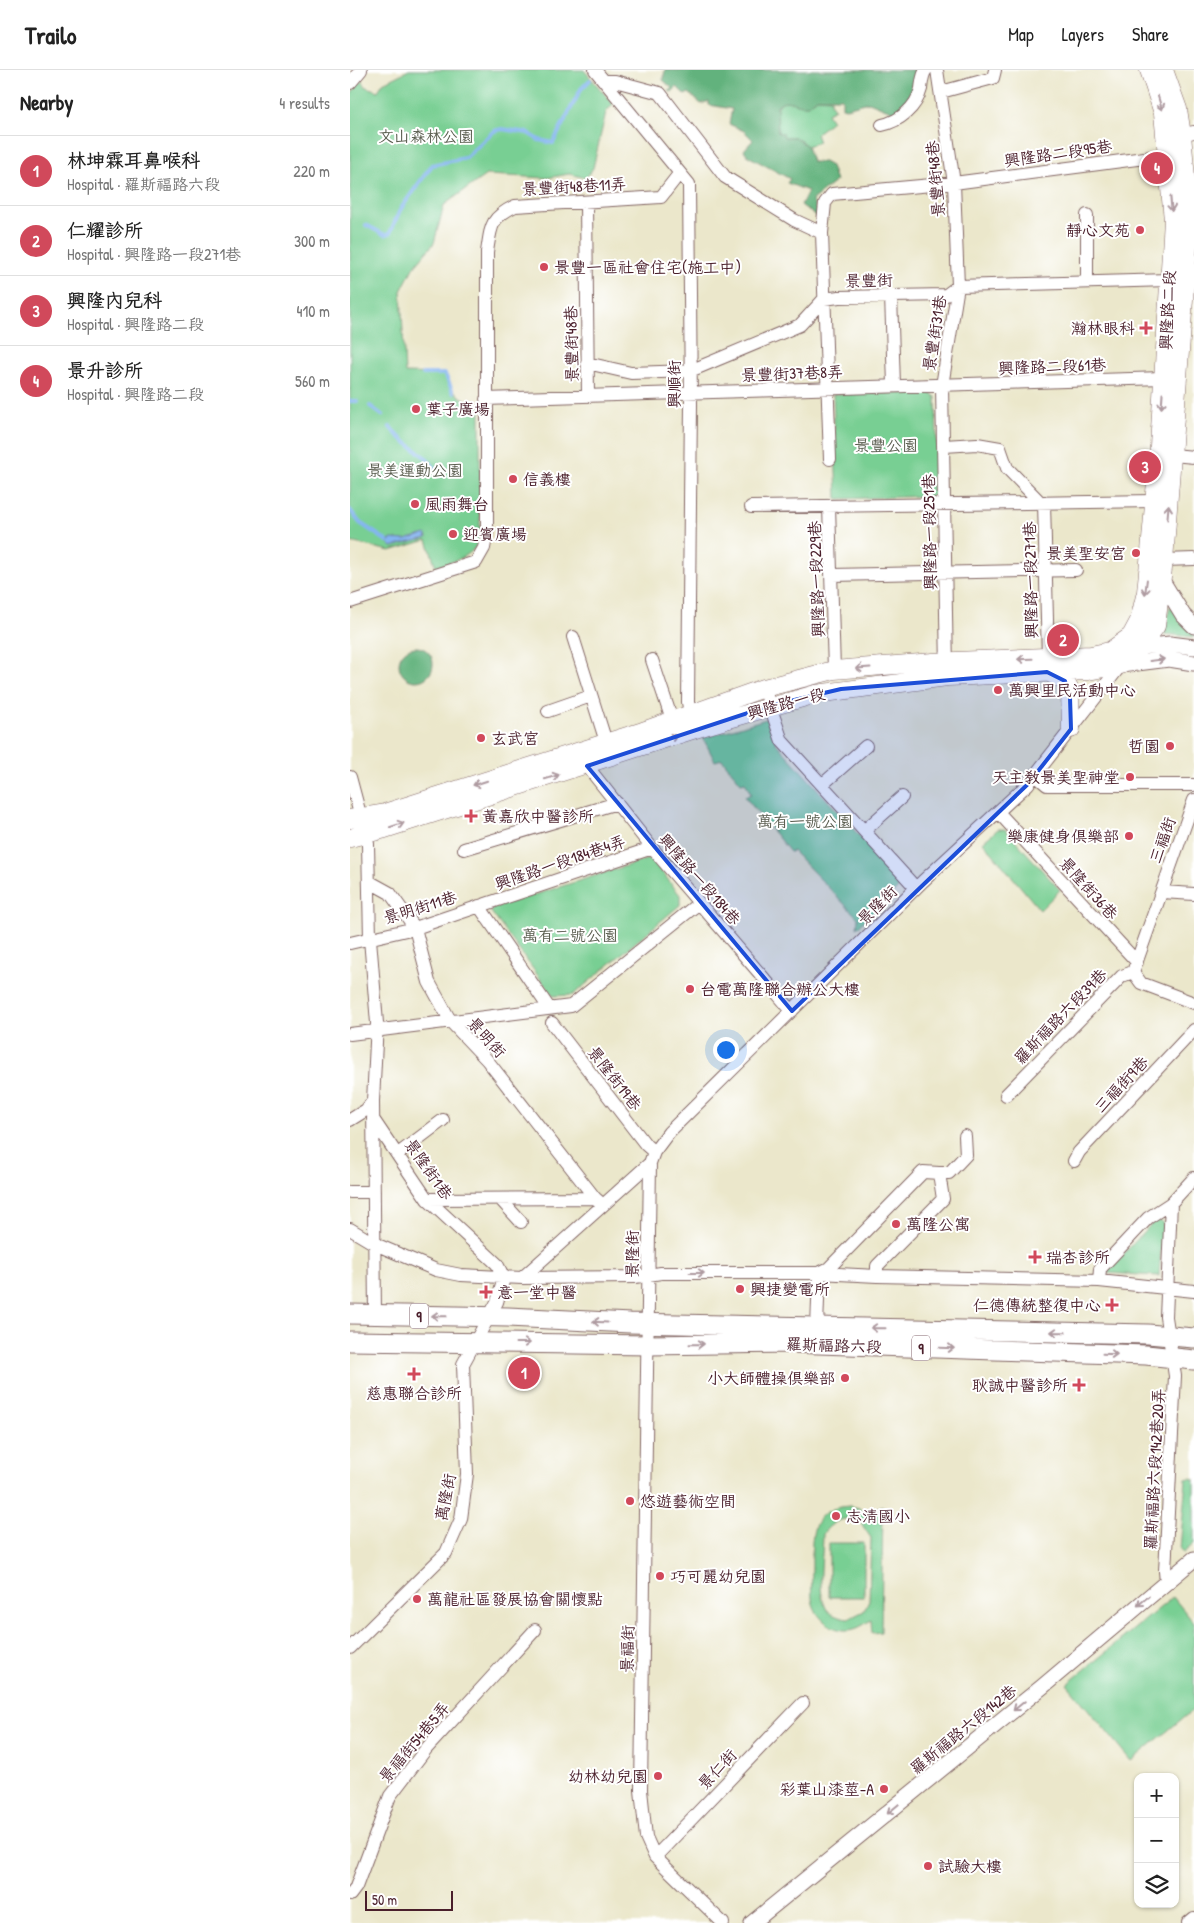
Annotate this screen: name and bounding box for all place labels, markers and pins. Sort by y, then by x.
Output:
pin: 4 [1141,149,1173,187]
place label: 靜心文苑 [1066,219,1130,241]
marker: 靜心文苑 [1134,224,1146,236]
place label: 景豐一區社會住宅(施工中) [554,256,741,278]
marker: 景豐一區社會住宅(施工中) [538,261,550,273]
place label: 瀚林眼科 [1071,317,1135,339]
marker: 瀚林眼科 [1139,321,1153,335]
place label: 葉子廣場 [426,398,490,420]
marker: 葉子廣場 [410,403,422,415]
pin: 3 [1129,448,1161,486]
place label: 信義樓 [523,468,571,490]
marker: 信義樓 [507,473,519,485]
place label: 風雨舞台 [425,493,489,515]
marker: 風雨舞台 [409,498,421,510]
place label: 迎賓廣場 [463,523,527,545]
marker: 迎賓廣場 [447,528,459,540]
place label: 景美聖安宮 [1046,542,1126,564]
marker: 景美聖安宮 [1130,547,1142,559]
pin: 2 [1047,621,1079,659]
place label: 萬興里民活動中心 [1008,679,1136,701]
marker: 萬興里民活動中心 [992,684,1004,696]
place label: 玄武宮 [491,727,539,749]
marker: 玄武宮 [475,732,487,744]
place label: 哲園 [1128,735,1160,757]
marker: 哲園 [1164,740,1176,752]
place label: 天主教景美聖神堂 [992,766,1120,788]
marker: 天主教景美聖神堂 [1124,771,1136,783]
place label: 黃嘉欣中醫診所 [482,805,594,827]
marker: 黃嘉欣中醫診所 [464,809,478,823]
place label: 樂康健身俱樂部 [1007,825,1119,847]
marker: 樂康健身俱樂部 [1123,830,1135,842]
place label: 台電萬隆聯合辦公大樓 [700,978,860,1000]
marker: 台電萬隆聯合辦公大樓 [684,983,696,995]
place label: 萬隆公寓 [906,1213,970,1235]
marker: 萬隆公寓 [890,1218,902,1230]
place label: 瑞杏診所 [1046,1246,1110,1268]
marker: 瑞杏診所 [1028,1250,1042,1264]
place label: 興捷變電所 [750,1278,830,1300]
place label: 意一堂中醫 [497,1281,577,1303]
marker: 興捷變電所 [734,1283,746,1295]
marker: 意一堂中醫 [479,1285,493,1299]
place label: 仁德傳統整復中心 [973,1294,1101,1316]
marker: 仁德傳統整復中心 [1105,1298,1119,1312]
pin: 1 [508,1354,540,1392]
marker: 慈惠聯合診所 [407,1367,421,1381]
place label: 小大師體操俱樂部 [707,1367,835,1389]
marker: 小大師體操俱樂部 [839,1372,851,1384]
place label: 耿誠中醫診所 [972,1374,1068,1396]
marker: 耿誠中醫診所 [1072,1378,1086,1392]
place label: 慈惠聯合診所 [366,1382,462,1404]
place label: 悠遊藝術空間 [640,1490,736,1512]
marker: 悠遊藝術空間 [624,1495,636,1507]
place label: 志清國小 [846,1505,910,1527]
marker: 志清國小 [830,1510,842,1522]
place label: 巧可麗幼兒園 [670,1565,766,1587]
marker: 巧可麗幼兒園 [654,1570,666,1582]
place label: 萬龍社區發展協會關懷點 [427,1588,603,1610]
marker: 萬龍社區發展協會關懷點 [411,1593,423,1605]
place label: 幼林幼兒園 [568,1765,648,1787]
marker: 幼林幼兒園 [652,1770,664,1782]
place label: 彩葉山漆莖-A [780,1778,874,1800]
marker: 彩葉山漆莖-A [878,1783,890,1795]
place label: 試驗大樓 [938,1855,1002,1877]
marker: 試驗大樓 [922,1860,934,1872]

